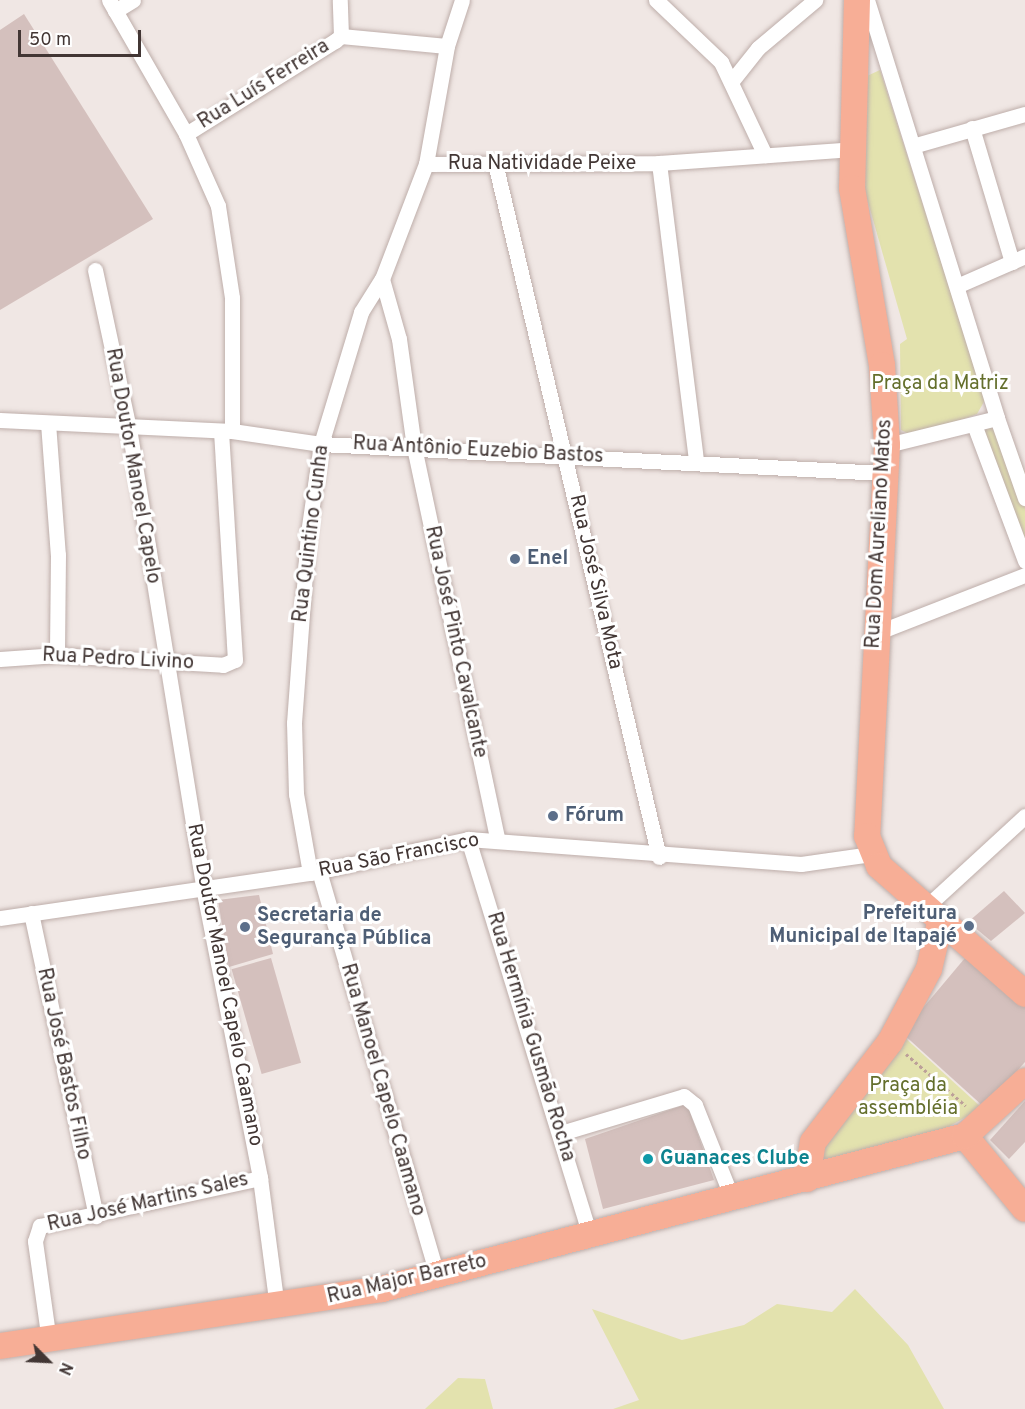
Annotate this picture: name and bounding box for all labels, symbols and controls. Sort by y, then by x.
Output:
scale bar [21,18,144,56]
text: 50 m [29,29,71,52]
street label: Rua Luís Ferreira [194,35,334,135]
street label: Rua Natividade Peixe [448,152,636,176]
street label: Rua Doutor Manoel Capelo [99,346,165,586]
park label: Praça da Matriz [871,372,1009,396]
street label: Rua Dom Aureliano Matos [862,418,898,650]
street label: Rua Antônio Euzebio Bastos [352,432,604,470]
street label: Rua Quintino Cunha [289,444,335,624]
street label: Rua José Silva Mota [563,492,627,672]
street label: Rua José Pinto Cavalcante [419,524,491,760]
place label: Enel [527,547,568,571]
marker: Enel [508,552,522,566]
street label: Rua Pedro Livino [41,644,195,676]
place label: Fórum [565,804,624,828]
marker: Fórum [546,809,560,823]
street label: Rua Doutor Manoel Capelo Caamano [181,821,267,1149]
street label: Rua São Francisco [317,829,481,883]
place label: Prefeitura Municipal de Itapajé [769,903,957,950]
place label: Secretaria de Segurança Pública [257,904,431,951]
street label: Rua Hermínia Gusmão Rocha [481,909,579,1165]
marker: Prefeitura Municipal de Itapajé [962,919,976,933]
marker: Secretaria de Segurança Pública [238,920,252,934]
street label: Rua Manoel Capelo Caamano [334,961,430,1219]
street label: Rua José Bastos Filho [31,966,95,1162]
park label: Praça da assembléia [858,1075,958,1122]
place label: Guanaces Clube [660,1147,810,1171]
marker: Guanaces Clube [641,1152,655,1166]
street label: Rua José Martins Sales [45,1168,251,1238]
street label: Rua Major Barreto [325,1250,489,1310]
north arrow [18,1331,78,1391]
text: N [53,1359,76,1378]

